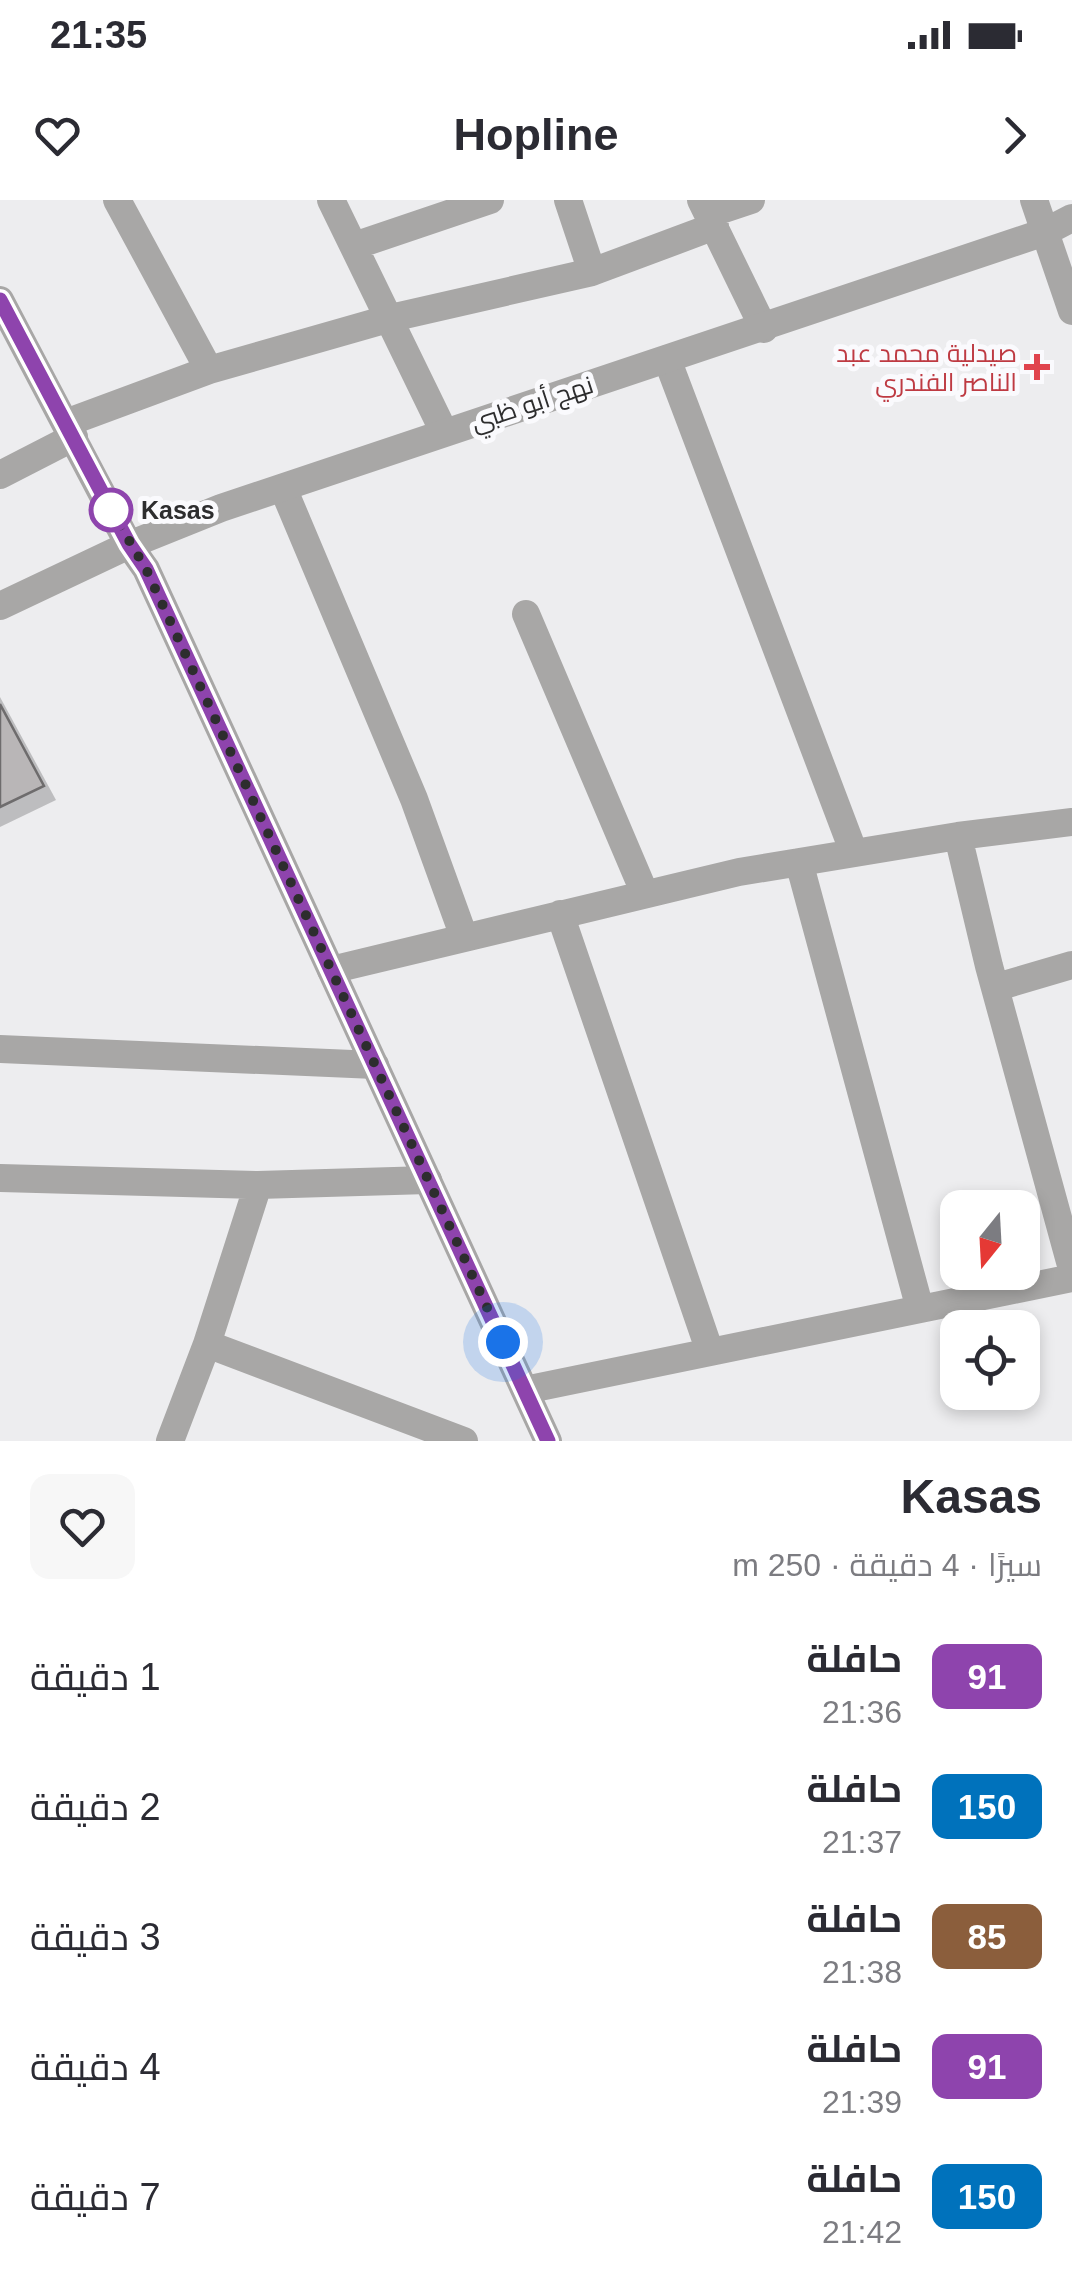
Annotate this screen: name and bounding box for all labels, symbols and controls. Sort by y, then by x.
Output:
text: 21:35 [50,14,147,56]
icon: heart [30,108,85,163]
icon: forward [987,108,1042,163]
text: Hopline [454,109,619,160]
place label: صيدلية محمد عبد الناصر الفندري [836,339,1017,402]
marker: صيدلية محمد عبد الناصر الفندري [1026,356,1048,378]
street label: نهج أبو ظبي [467,368,599,442]
marker: Kasas [90,489,132,531]
place label: Kasas [141,496,215,524]
north arrow [940,1190,1040,1290]
map controls [940,1190,1040,1410]
button: locate [940,1310,1040,1410]
your location [478,1317,528,1367]
text: Kasas [901,1470,1042,1523]
button: heart [30,1474,135,1579]
text: سيرًا · 4 دقيقة · 250 m [732,1547,1042,1583]
text: حافلة [806,1638,902,1680]
text: 1 دقيقة [30,1656,161,1698]
text: 91 [968,1657,1006,1696]
text: 21:36 [822,1694,902,1730]
text: حافلة [806,1768,902,1810]
text: 2 دقيقة [30,1786,161,1828]
text: 150 [958,1787,1016,1826]
text: 21:37 [822,1824,902,1860]
text: حافلة [806,1898,902,1940]
text: 3 دقيقة [30,1916,161,1958]
text: 85 [968,1917,1006,1956]
text: 21:38 [822,1954,902,1990]
text: حافلة [806,2028,902,2070]
text: 4 دقيقة [30,2046,161,2088]
text: 91 [968,2047,1006,2086]
text: 21:39 [822,2084,902,2120]
text: حافلة [806,2158,902,2200]
text: 7 دقيقة [30,2176,161,2218]
text: 150 [958,2177,1016,2216]
text: 21:42 [822,2214,902,2250]

